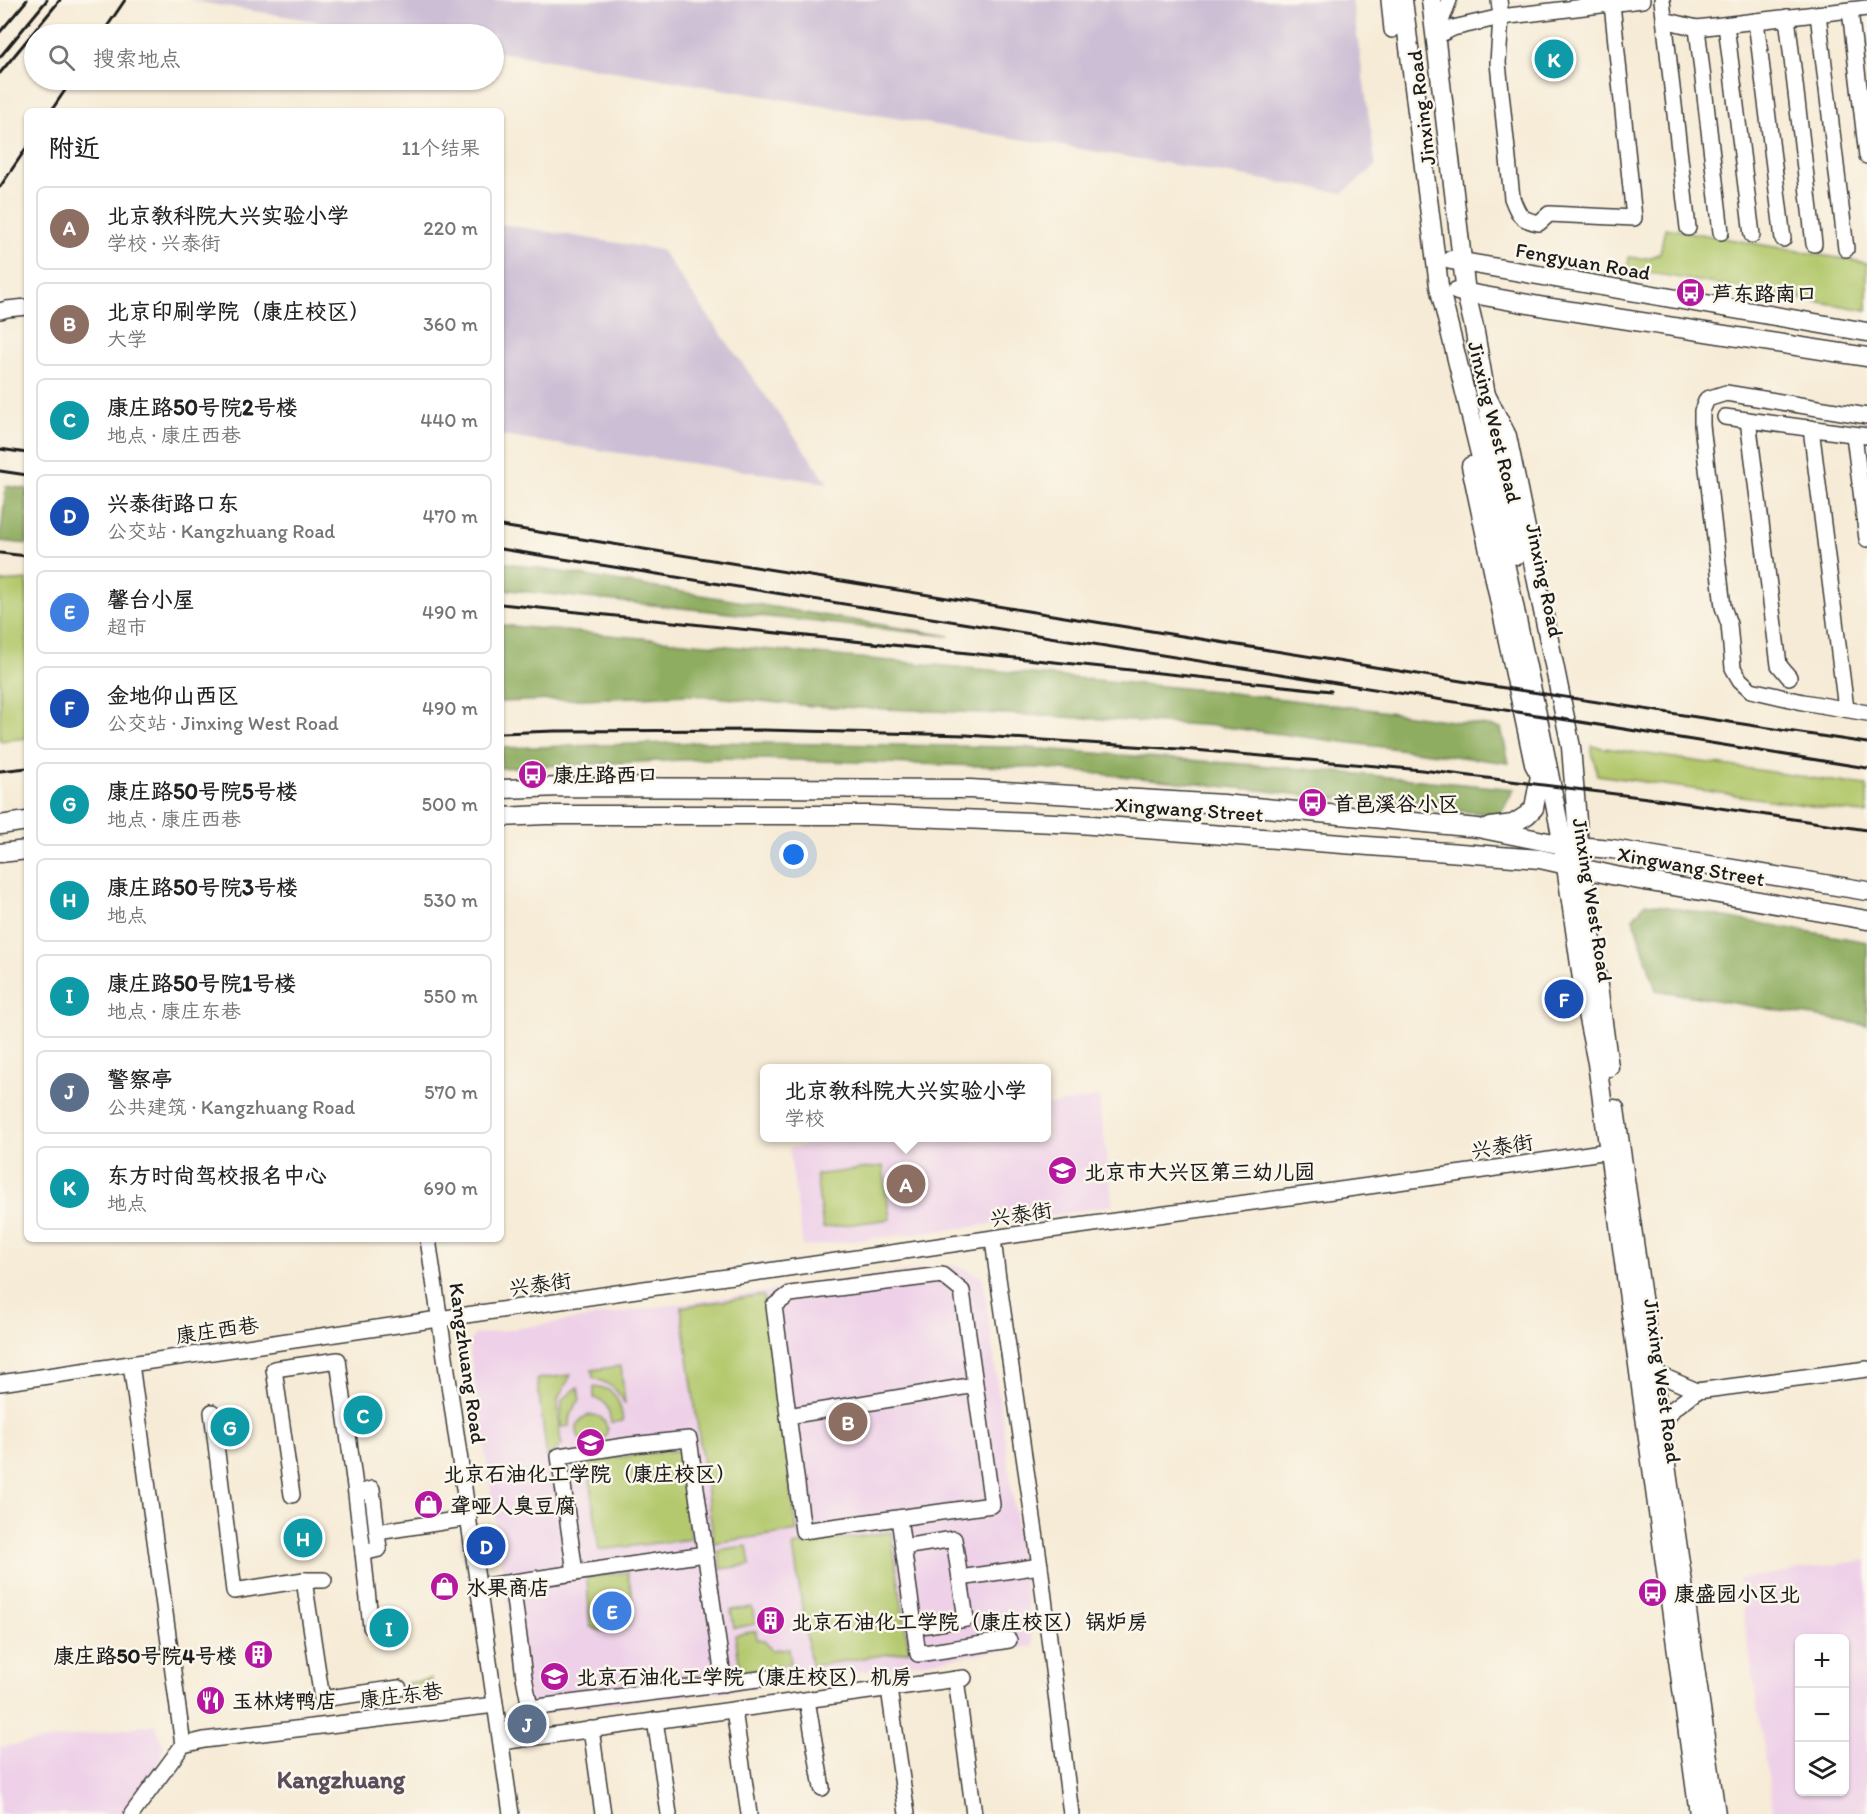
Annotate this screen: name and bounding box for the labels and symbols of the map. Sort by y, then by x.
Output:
pin: K [1534,36,1574,82]
street label: Jinxing Road [1402,49,1440,167]
street label: Fengyuan Road [1514,237,1652,285]
bus stop icon: 芦东路南口 [1675,277,1707,309]
place label: 芦东路南口 [1712,281,1817,306]
street label: Jinxing West Road [1463,338,1527,506]
street label: Jinxing Road [1521,521,1569,639]
bus stop icon: 康庄路西口 [516,758,548,790]
place label: 康庄路西口 [553,762,658,787]
bus stop icon: 首邑溪谷小区 [1296,787,1328,819]
street label: Xingwang Street [1114,791,1264,827]
place label: 首邑溪谷小区 [1333,791,1459,816]
street label: Jinxing West Road [1568,816,1618,984]
your location [779,840,808,869]
street label: Xingwang Street [1615,841,1767,891]
pin: F [1544,976,1584,1022]
street label: 兴泰街 [1469,1129,1535,1163]
school or university icon: 北京市大兴区第三幼儿园 [1047,1155,1079,1187]
place label: 北京市大兴区第三幼儿园 [1084,1159,1315,1184]
pin: A [886,1162,926,1206]
street label: 兴泰街 [988,1197,1054,1231]
street label: 兴泰街 [507,1267,573,1301]
street label: Kangzhuang Road [444,1281,492,1445]
street label: Jinxing West Road [1639,1297,1687,1465]
street label: 康庄西巷 [174,1312,260,1348]
pin: C [344,1392,382,1438]
pin: B [828,1400,868,1444]
pin: G [210,1404,250,1450]
school or university icon: 北京石油化工学院（康庄校区） [574,1426,606,1458]
place label: 北京石油化工学院（康庄校区） [443,1461,737,1486]
shop icon: 聋哑人臭豆腐 [413,1489,445,1521]
place label: 聋哑人臭豆腐 [450,1493,576,1518]
pin: H [284,1516,322,1560]
pin: D [466,1524,506,1568]
shop icon: 水果商店 [429,1571,461,1603]
place label: 水果商店 [466,1575,550,1600]
bus stop icon: 康盛园小区北 [1637,1577,1669,1609]
place label: 康盛园小区北 [1674,1581,1800,1606]
pin: E [592,1588,632,1634]
building icon: 北京石油化工学院（康庄校区）锅炉房 [754,1605,786,1637]
pin: I [370,1606,408,1650]
place label: 北京石油化工学院（康庄校区）锅炉房 [791,1609,1148,1634]
building icon: 康庄路50号院4号楼 [242,1639,274,1671]
place label: 康庄路50号院4号楼 [53,1643,237,1668]
school or university icon: 北京石油化工学院（康庄校区）机房 [539,1660,571,1692]
place label: 北京石油化工学院（康庄校区）机房 [576,1664,912,1689]
street label: 康庄东巷 [358,1677,444,1713]
restaurant icon: 玉林烤鸭店 [195,1684,227,1716]
place label: 玉林烤鸭店 [232,1688,337,1713]
pin: J [508,1702,546,1746]
district label: Kangzhuang [277,1765,406,1795]

